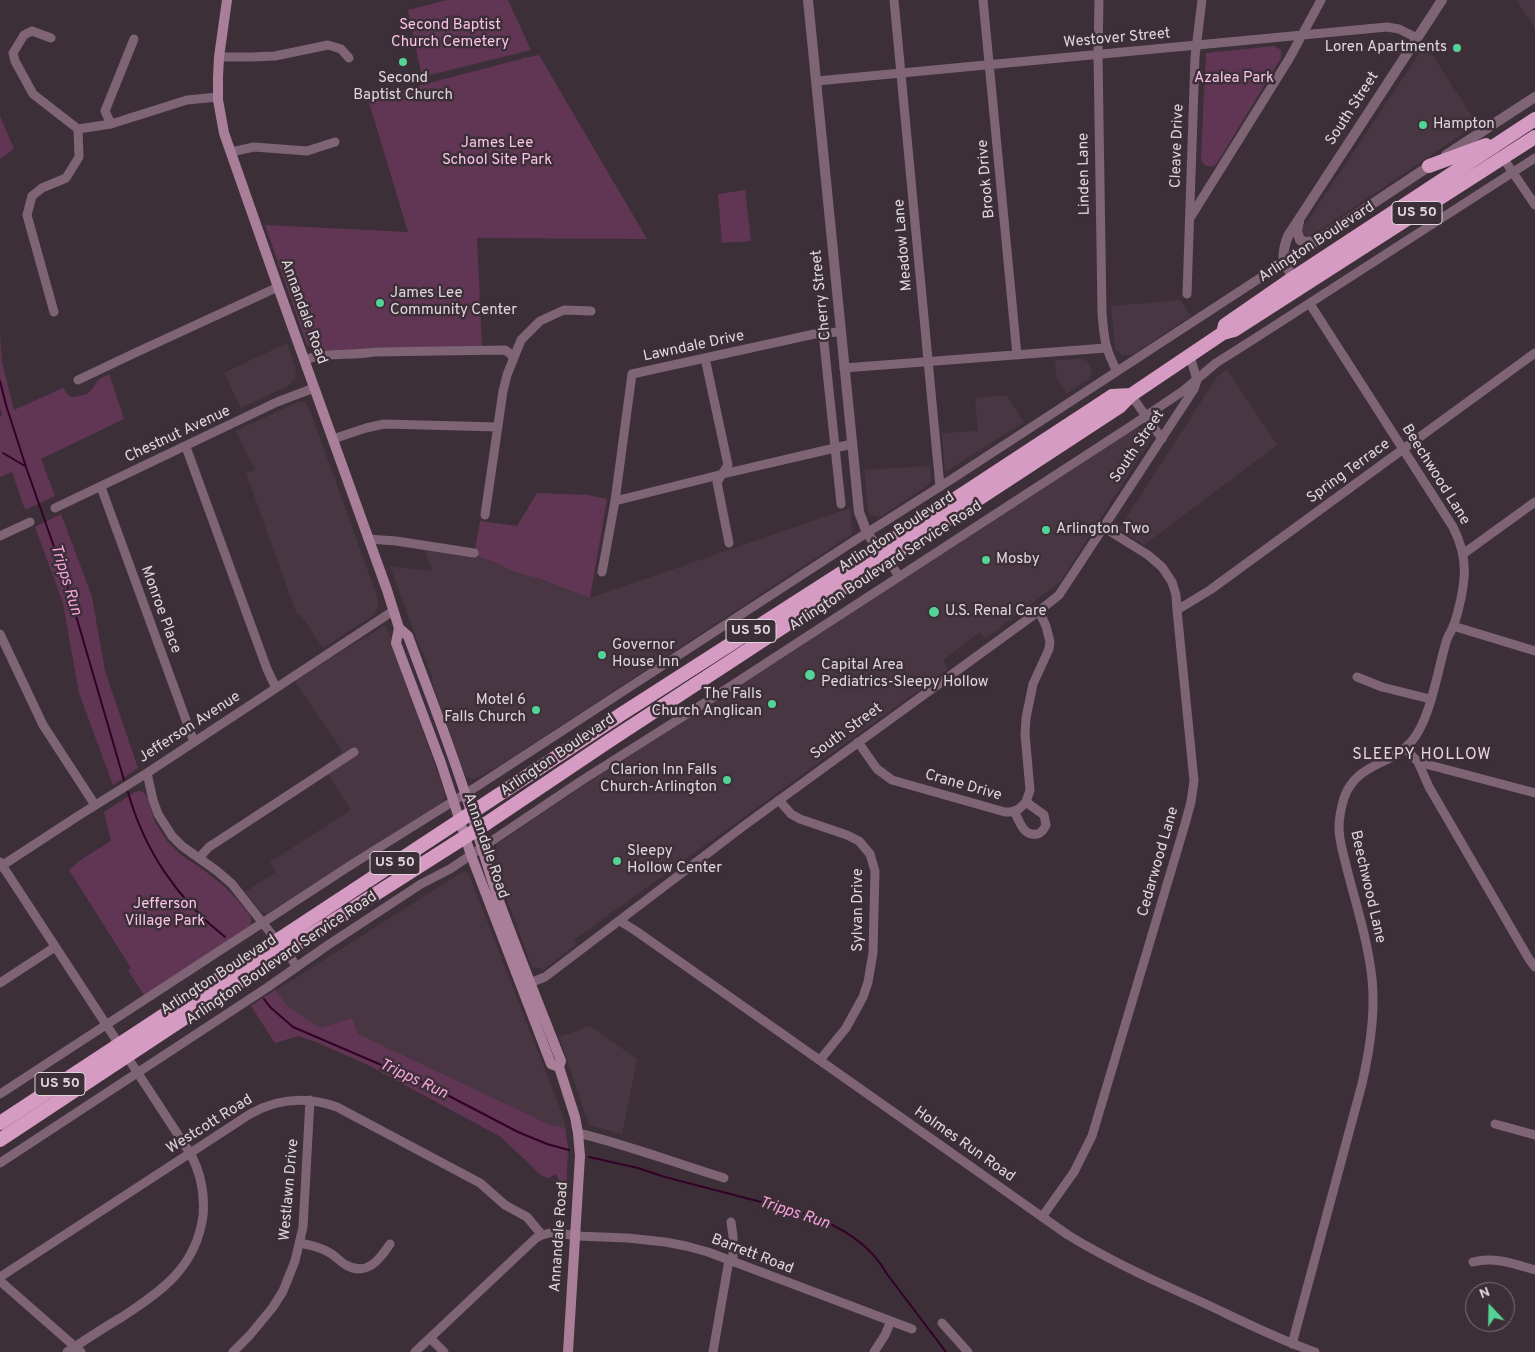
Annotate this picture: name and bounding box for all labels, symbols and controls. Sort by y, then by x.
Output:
park label: Second Baptist Church Cemetery [391,17,509,52]
street label: Westover Street [1063,25,1171,53]
place label: Loren Apartments [1325,39,1447,57]
marker: Loren Apartments [1451,42,1463,54]
marker: Second Baptist Church [397,56,409,68]
street label: South Street [1323,69,1383,149]
place label: Second Baptist Church [353,70,453,105]
park label: Azalea Park [1194,70,1274,88]
street label: Cleave Drive [1168,104,1188,188]
place label: Hampton [1433,116,1495,134]
marker: Hampton [1417,119,1429,131]
street label: Linden Lane [1075,133,1095,215]
park label: James Lee School Site Park [442,135,552,170]
street label: Brook Drive [975,139,999,219]
street label: Meadow Lane [891,198,917,292]
street label: Arlington Boulevard [1256,199,1378,287]
road number: US 50 [1392,202,1442,224]
street label: Cherry Street [808,249,836,341]
street label: Annandale Road [276,257,330,367]
place label: James Lee Community Center [390,285,517,320]
marker: James Lee Community Center [374,297,386,309]
street label: Lawndale Drive [642,327,746,367]
street label: Chestnut Avenue [122,403,234,467]
street label: South Street [1107,407,1169,487]
street label: Beechwood Lane [1397,421,1473,529]
street label: Spring Terrace [1304,436,1394,508]
street label: Arlington Boulevard [836,489,958,577]
street label: Arlington Boulevard Service Road [786,498,986,636]
place label: Arlington Two [1056,521,1150,539]
marker: Arlington Two [1040,524,1052,536]
water label: Tripps Run [45,542,85,618]
place label: Mosby [996,551,1040,569]
marker: Mosby [980,554,992,566]
street label: Monroe Place [136,564,184,656]
place label: U.S. Renal Care [945,603,1046,621]
marker: U.S. Renal Care [927,605,941,619]
road number: US 50 [726,620,776,642]
place label: Governor House Inn [612,637,679,672]
marker: Governor House Inn [596,649,608,661]
place label: Capital Area Pediatrics-Sleepy Hollow [821,657,989,692]
marker: Capital Area Pediatrics-Sleepy Hollow [803,668,817,682]
place label: The Falls Church Anglican [651,686,762,721]
street label: Jefferson Avenue [136,688,244,768]
place label: Motel 6 Falls Church [444,692,526,727]
marker: The Falls Church Anglican [766,698,778,710]
street label: South Street [808,700,886,764]
marker: Motel 6 Falls Church [530,704,542,716]
street label: Arlington Boulevard [497,711,619,801]
district label: SLEEPY HOLLOW [1351,746,1493,766]
place label: Clarion Inn Falls Church-Arlington [600,762,717,797]
street label: Crane Drive [922,766,1004,806]
marker: Clarion Inn Falls Church-Arlington [721,774,733,786]
street label: Annandale Road [458,791,512,901]
street label: Cedarwood Lane [1135,805,1183,919]
street label: Beechwood Lane [1345,829,1389,945]
place label: Sleepy Hollow Center [627,843,722,878]
road number: US 50 [370,851,420,874]
marker: Sleepy Hollow Center [611,855,623,867]
street label: Sylvan Drive [850,868,868,952]
street label: Arlington Boulevard Service Road [183,888,381,1030]
park label: Jefferson Village Park [125,896,205,931]
street label: Arlington Boulevard [158,932,280,1020]
water label: Tripps Run [376,1056,450,1104]
road number: US 50 [35,1072,85,1096]
street label: Westcott Road [164,1091,256,1159]
street label: Holmes Run Road [910,1103,1018,1187]
street label: Westlawn Drive [277,1138,303,1242]
street label: Annandale Road [547,1181,573,1293]
water label: Tripps Run [756,1194,832,1234]
street label: Barrett Road [708,1231,796,1279]
north arrow [1465,1282,1515,1332]
text: N [1477,1284,1493,1303]

